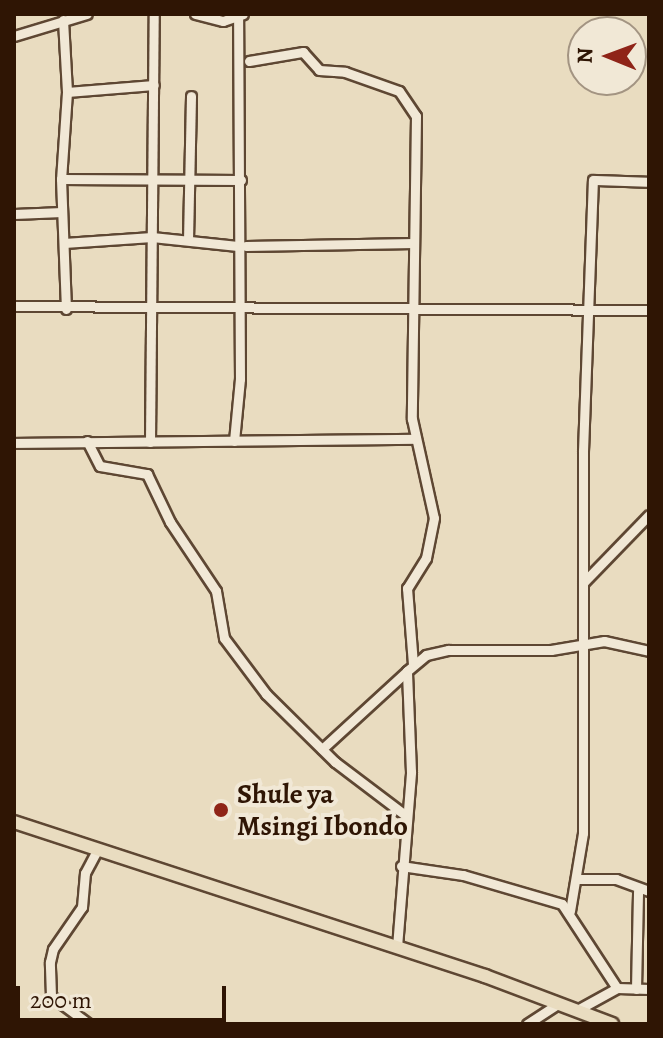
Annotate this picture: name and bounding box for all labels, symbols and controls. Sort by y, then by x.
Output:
north arrow [567,16,647,96]
text: N [570,47,600,64]
place label: Shule ya Msingi Ibondo [237,777,408,843]
marker: Shule ya Msingi Ibondo [212,801,230,819]
scale bar [20,970,230,1020]
text: 200 m [30,984,92,1016]

